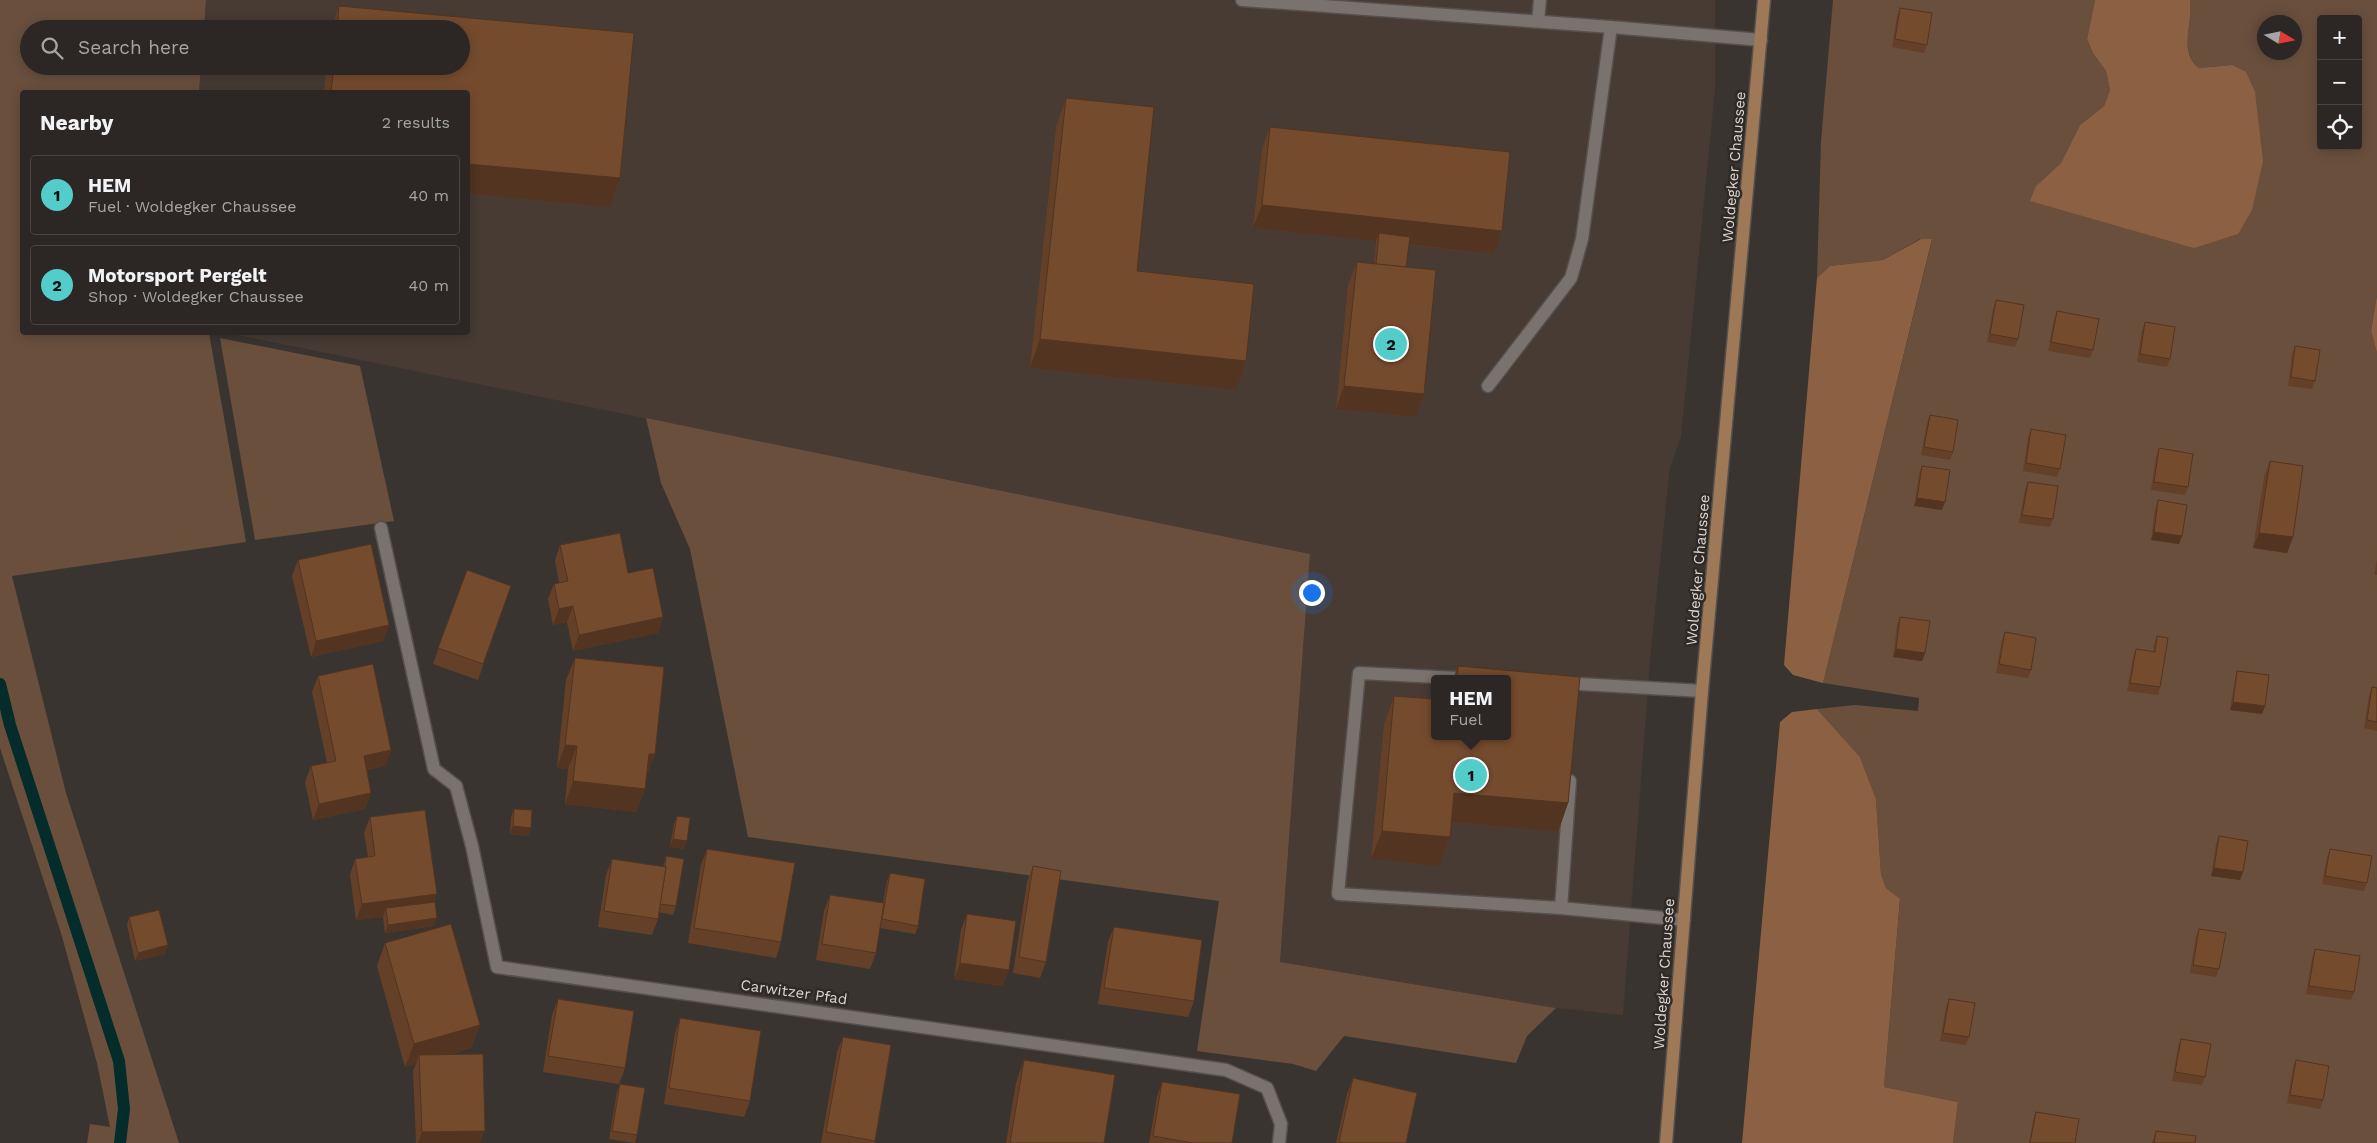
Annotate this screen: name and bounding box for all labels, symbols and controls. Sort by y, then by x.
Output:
north arrow [2257,15,2302,60]
map controls [2317,15,2362,150]
button: + [2317,15,2362,60]
search box [20,20,470,75]
icon: search [38,34,66,62]
text: Search here [78,36,189,59]
button: − [2317,60,2362,105]
street label: Woldegker Chaussee [1718,91,1750,243]
button: locate [2317,105,2362,150]
text: Nearby [40,110,113,135]
text: 2 results [382,113,450,132]
text: HEM [88,174,131,197]
text: 1 [54,186,60,205]
text: 40 m [409,186,449,205]
text: Fuel · Woldegker Chaussee [88,197,297,216]
text: Motorsport Pergelt [88,264,267,287]
text: 2 [52,276,62,295]
text: 40 m [409,276,449,295]
text: Shop · Woldegker Chaussee [88,287,304,306]
pin: 2 [1375,325,1407,363]
street label: Woldegker Chaussee [1682,494,1714,646]
your location [1299,580,1325,606]
popup [1431,675,1511,740]
text: HEM [1449,687,1493,710]
text: Fuel [1449,710,1482,729]
pin: 1 [1455,756,1487,794]
street label: Woldegker Chaussee [1650,898,1678,1050]
street label: Carwitzer Pfad [739,976,849,1008]

